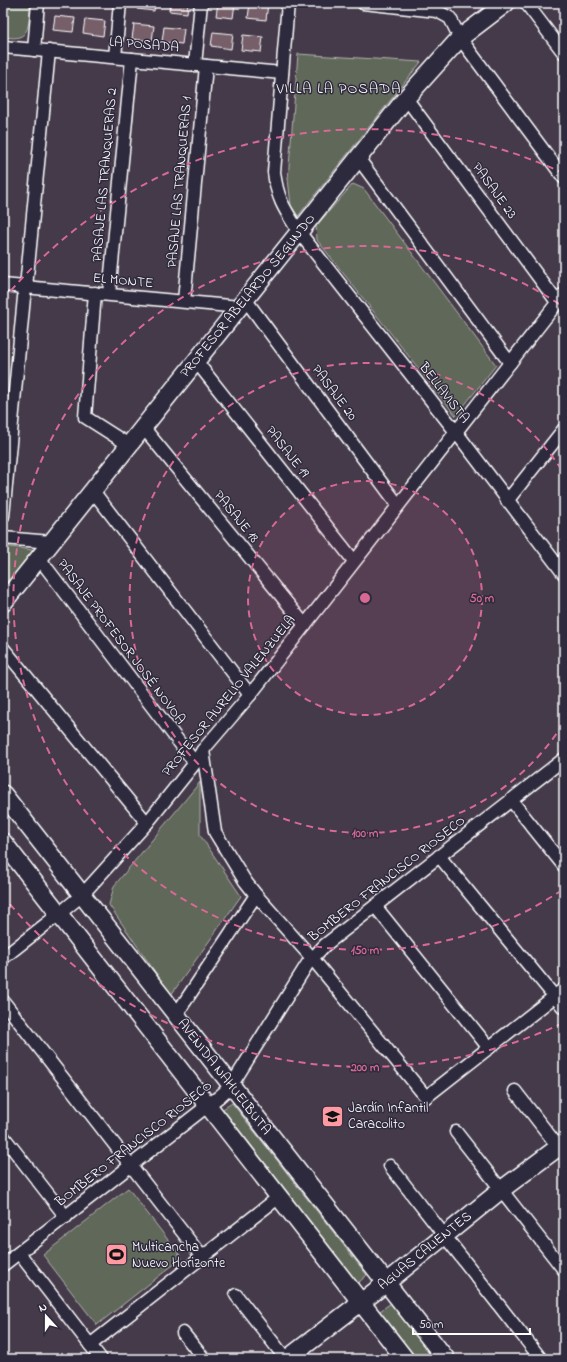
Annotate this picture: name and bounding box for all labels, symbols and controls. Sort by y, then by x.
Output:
street label: LA POSADA [108,31,180,59]
district label: VILLA LA POSADA [276,78,401,100]
street label: PASAJE LAS TRANQUERAS 2 [87,87,123,263]
street label: PASAJE LAS TRANQUERAS 1 [162,95,198,269]
street label: PASAJE 23 [466,159,522,224]
street label: PROFESOR ABELARDO SEGUNDO [175,210,321,382]
street label: EL MONTE [92,268,154,294]
street label: BELLAVISTA [413,357,475,428]
street label: PASAJE 20 [306,361,362,425]
street label: PASAJE 19 [260,422,315,483]
street label: PASAJE 18 [208,486,264,548]
street label: PASAJE PROFESOR JOSÉ NOVOA [52,555,190,729]
text: 50 m [470,590,495,608]
centre of rings [358,591,372,605]
street label: PROFESOR AURELIO VALENZUELA [157,611,301,781]
street label: BOMBERO FRANCISCO RIOSECO [303,811,470,948]
text: 100 m [352,825,379,843]
text: 150 m [351,942,380,960]
street label: AVENIDA NAHUELBUTA [172,1014,276,1140]
text: 200 m [350,1059,380,1077]
street label: BOMBERO FRANCISCO RIOSECO [50,1076,217,1213]
place label: Jardín Infantil Caracolito [348,1098,428,1135]
school or university icon: Jardín Infantil Caracolito [320,1103,346,1129]
street label: AGUAS CALIENTES [373,1206,477,1296]
place label: Multicancha Nuevo Horizonte [132,1237,226,1274]
sports icon: Multicancha Nuevo Horizonte [103,1242,129,1268]
north arrow [26,1296,66,1336]
text: N [36,1299,49,1316]
scale bar [413,1310,530,1336]
text: 50 m [419,1316,443,1334]

